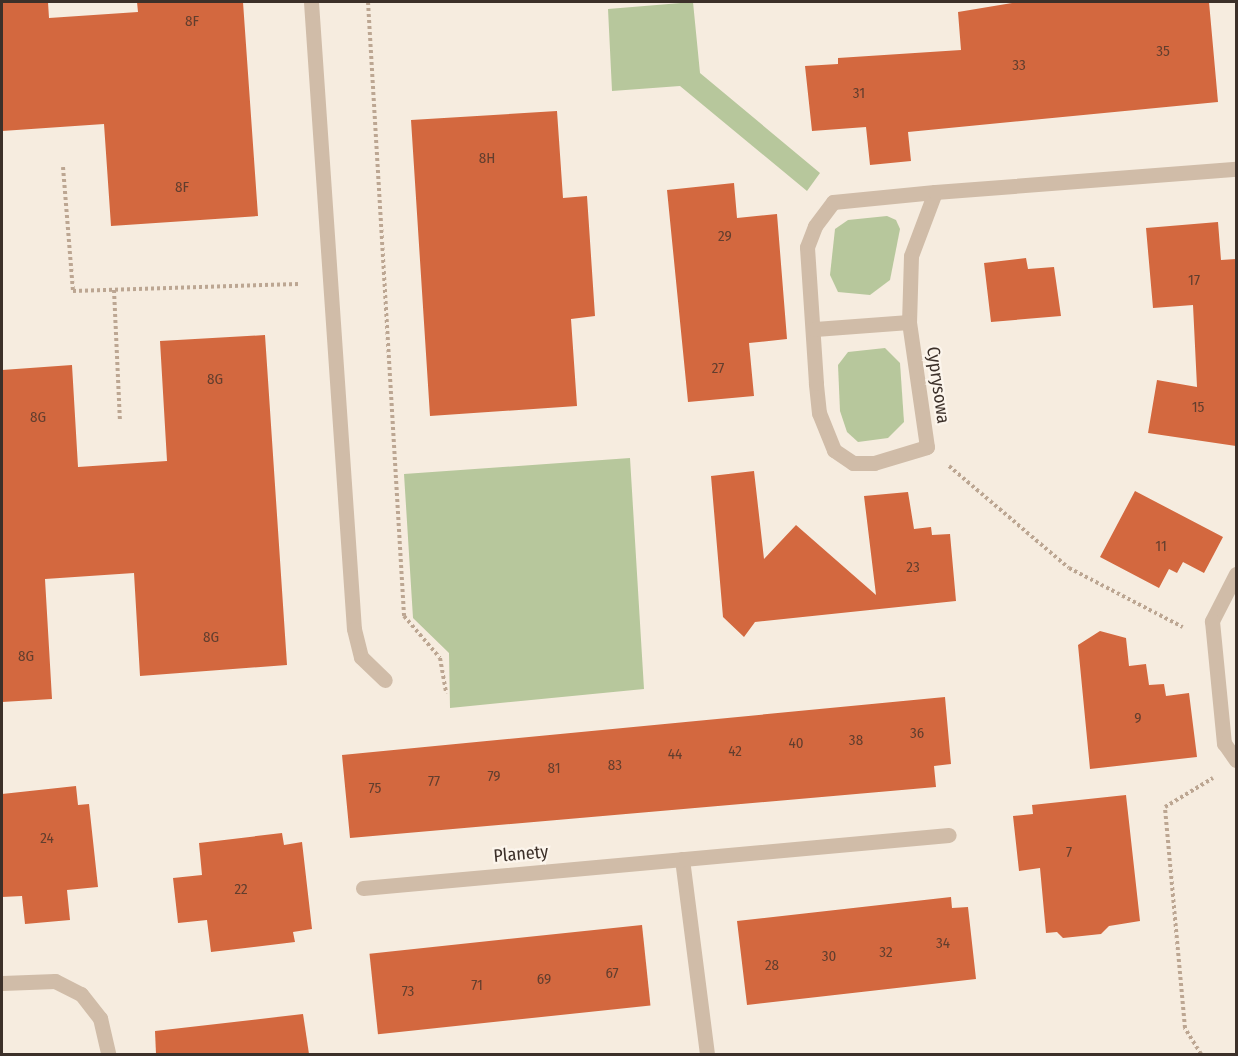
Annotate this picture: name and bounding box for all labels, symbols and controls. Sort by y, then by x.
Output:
house number: 8F [185,13,199,31]
house number: 35 [1156,43,1170,61]
house number: 33 [1012,57,1026,75]
house number: 31 [853,85,865,103]
house number: 8H [479,150,495,168]
house number: 8F [175,179,189,197]
house number: 29 [718,228,732,246]
house number: 17 [1188,272,1200,290]
street label: Cyprysowa [922,345,954,425]
house number: 27 [712,360,724,378]
house number: 8G [207,371,223,389]
house number: 15 [1192,399,1204,417]
house number: 8G [30,409,46,427]
house number: 11 [1155,538,1167,556]
house number: 23 [906,559,920,577]
house number: 8G [203,629,219,647]
house number: 8G [18,648,34,666]
house number: 9 [1134,710,1142,728]
house number: 36 [910,725,924,743]
house number: 38 [849,732,863,750]
house number: 40 [788,735,804,753]
house number: 42 [728,743,742,761]
house number: 44 [668,746,682,764]
house number: 83 [608,757,622,775]
house number: 81 [548,760,560,778]
house number: 79 [487,768,501,786]
house number: 77 [428,773,440,791]
house number: 75 [369,780,381,798]
house number: 24 [40,830,54,848]
street label: Planety [493,841,549,867]
house number: 7 [1066,844,1072,862]
house number: 22 [234,881,248,899]
house number: 34 [936,935,950,953]
house number: 32 [879,944,893,962]
house number: 30 [822,948,836,966]
house number: 28 [765,957,779,975]
house number: 67 [605,965,619,983]
house number: 69 [537,971,551,989]
house number: 71 [471,977,483,995]
house number: 73 [402,983,414,1001]

